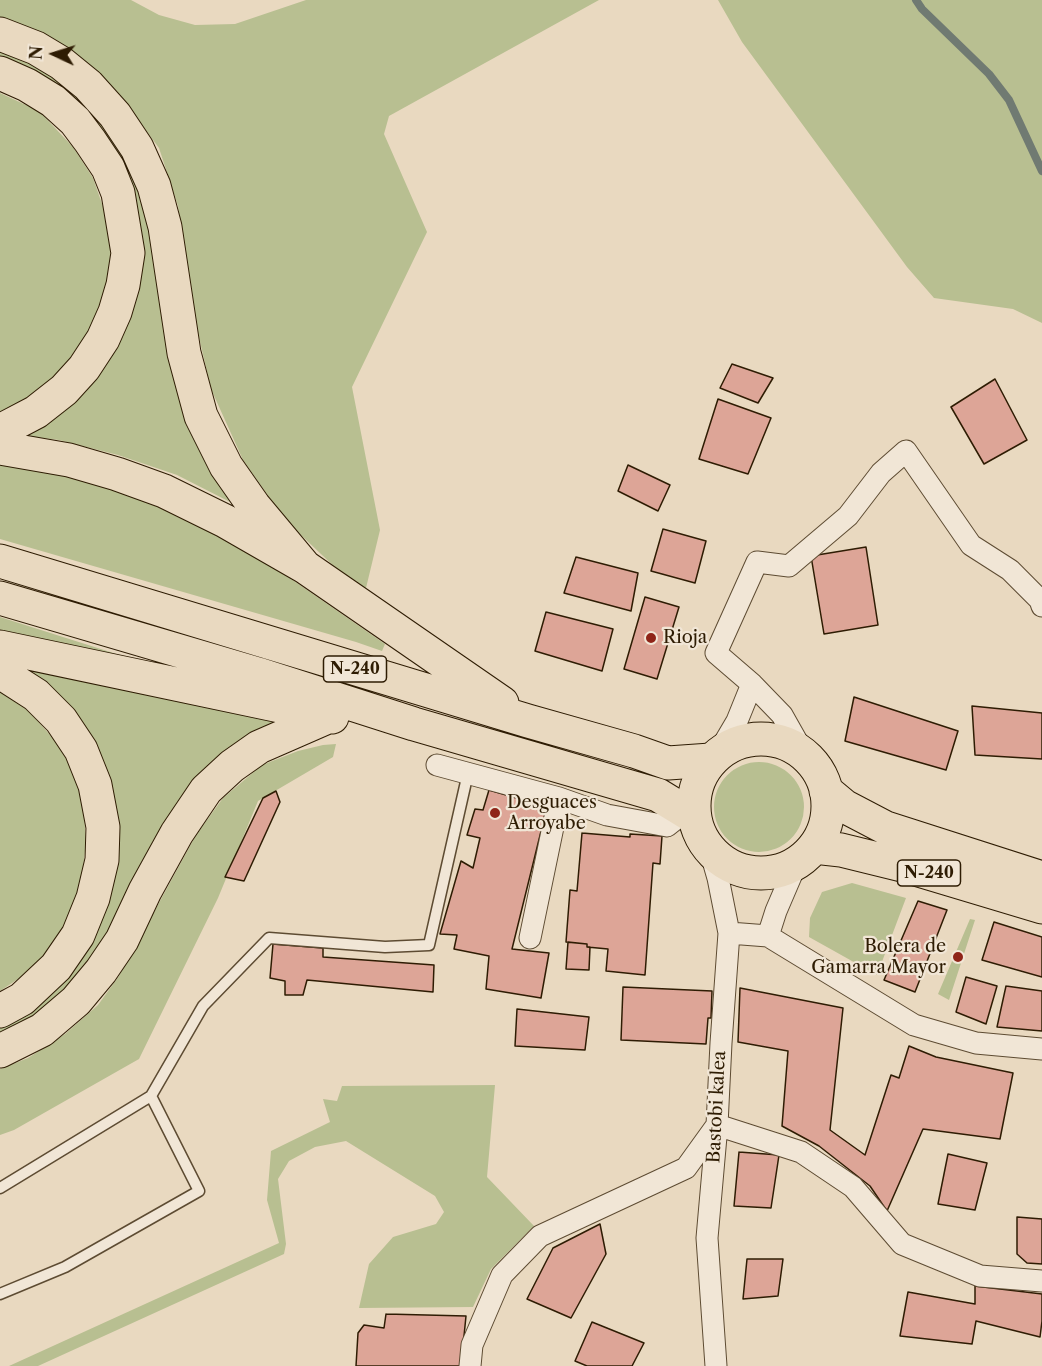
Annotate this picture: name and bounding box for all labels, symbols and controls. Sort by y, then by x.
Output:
north arrow [24,24,84,84]
text: N [26,45,47,60]
place label: Rioja [663,627,707,649]
marker: Rioja [644,631,658,645]
road number: N-240 [324,656,386,682]
place label: Desguaces Arroyabe [507,792,597,834]
marker: Desguaces Arroyabe [488,806,502,820]
road number: N-240 [898,860,960,886]
place label: Bolera de Gamarra Mayor [811,936,946,978]
marker: Bolera de Gamarra Mayor [951,950,965,964]
street label: Bastobi kalea [703,1050,731,1164]

